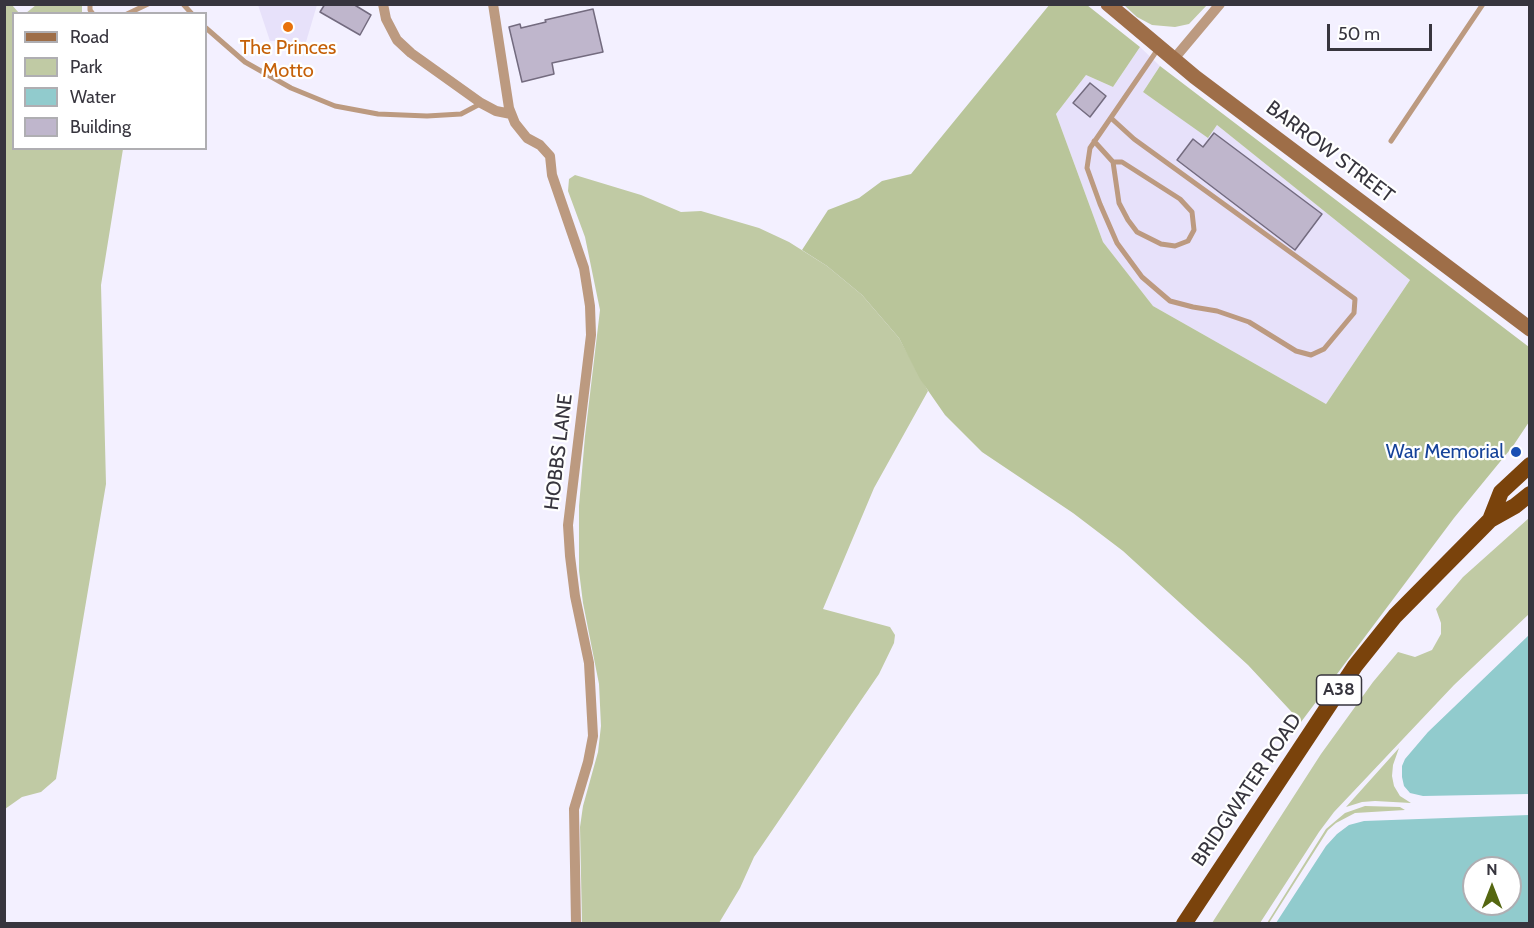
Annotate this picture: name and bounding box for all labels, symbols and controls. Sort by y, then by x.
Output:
legend [12,12,207,150]
scale bar [1330,12,1435,50]
marker: The Princes Motto [281,20,295,34]
text: 50 m [1338,23,1380,45]
text: Road [70,26,109,48]
place label: The Princes Motto [240,36,336,83]
text: Park [70,56,102,78]
text: Water [70,86,116,108]
street label: BARROW STREET [1261,96,1399,208]
text: Building [70,116,131,138]
street label: HOBBS LANE [540,392,578,512]
place label: War Memorial [1386,440,1504,464]
marker: War Memorial [1509,445,1523,459]
road number: A38 [1316,675,1362,705]
street label: BRIDGWATER ROAD [1187,709,1307,871]
north arrow [1462,856,1522,916]
text: N [1486,860,1498,879]

